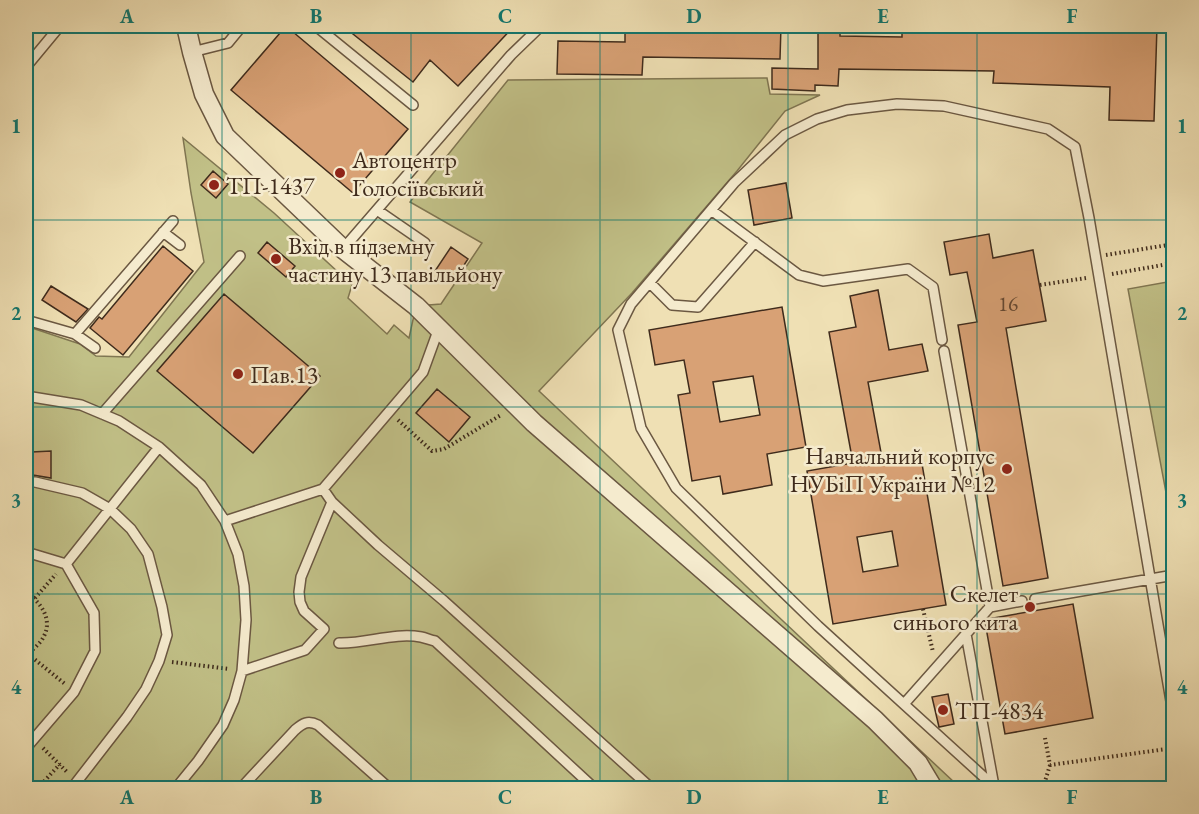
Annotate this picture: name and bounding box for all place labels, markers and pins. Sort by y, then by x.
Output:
place label: Автоцентр Голосіївський [351,144,485,203]
marker: Автоцентр Голосіївський [333,166,347,180]
place label: ТП-1437 [226,170,315,201]
marker: ТП-1437 [207,178,221,192]
place label: Вхід в підземну частину 13 павільйону [288,230,503,289]
marker: Вхід в підземну частину 13 павільйону [269,252,283,266]
place label: Пав.13 [250,359,318,390]
marker: Пав.13 [231,367,245,381]
place label: Навчальний корпус НУБіП України №12 [790,440,995,499]
marker: Навчальний корпус НУБіП України №12 [1000,462,1014,476]
place label: Скелет синього кита [893,578,1018,637]
marker: Скелет синього кита [1023,600,1037,614]
place label: ТП-4834 [955,695,1044,726]
marker: ТП-4834 [936,703,950,717]

